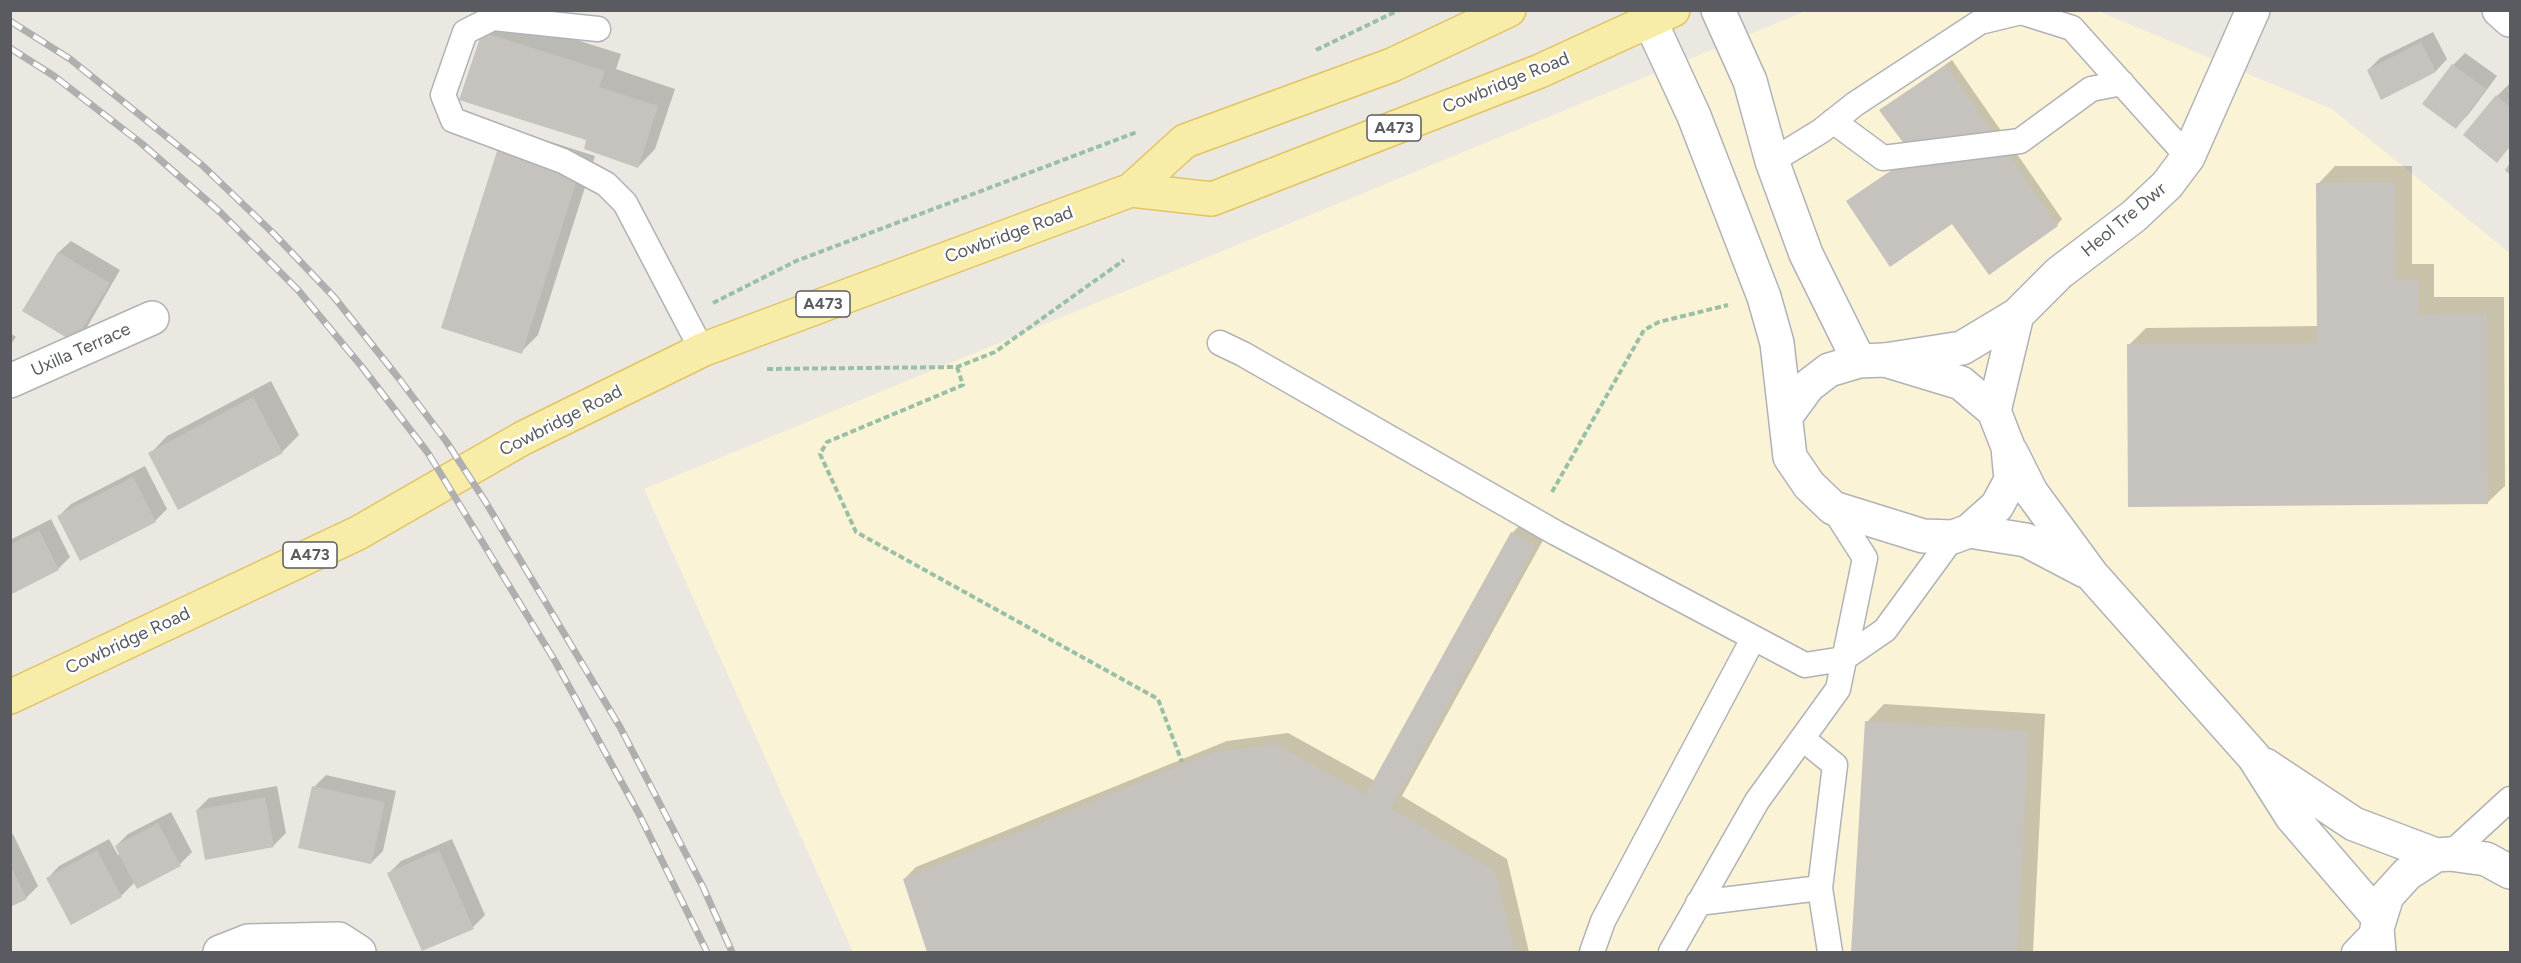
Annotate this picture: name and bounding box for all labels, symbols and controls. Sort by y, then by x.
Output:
street label: Cowbridge Road [1439,48,1573,118]
road number: A473 [1367,115,1421,141]
street label: Heol Tre Dwr [2077,178,2171,262]
street label: Cowbridge Road [942,202,1076,268]
road number: A473 [796,291,850,317]
street label: Uxilla Terrace [28,318,134,382]
street label: Cowbridge Road [496,381,626,461]
road number: A473 [283,542,337,568]
street label: Cowbridge Road [62,603,194,679]

